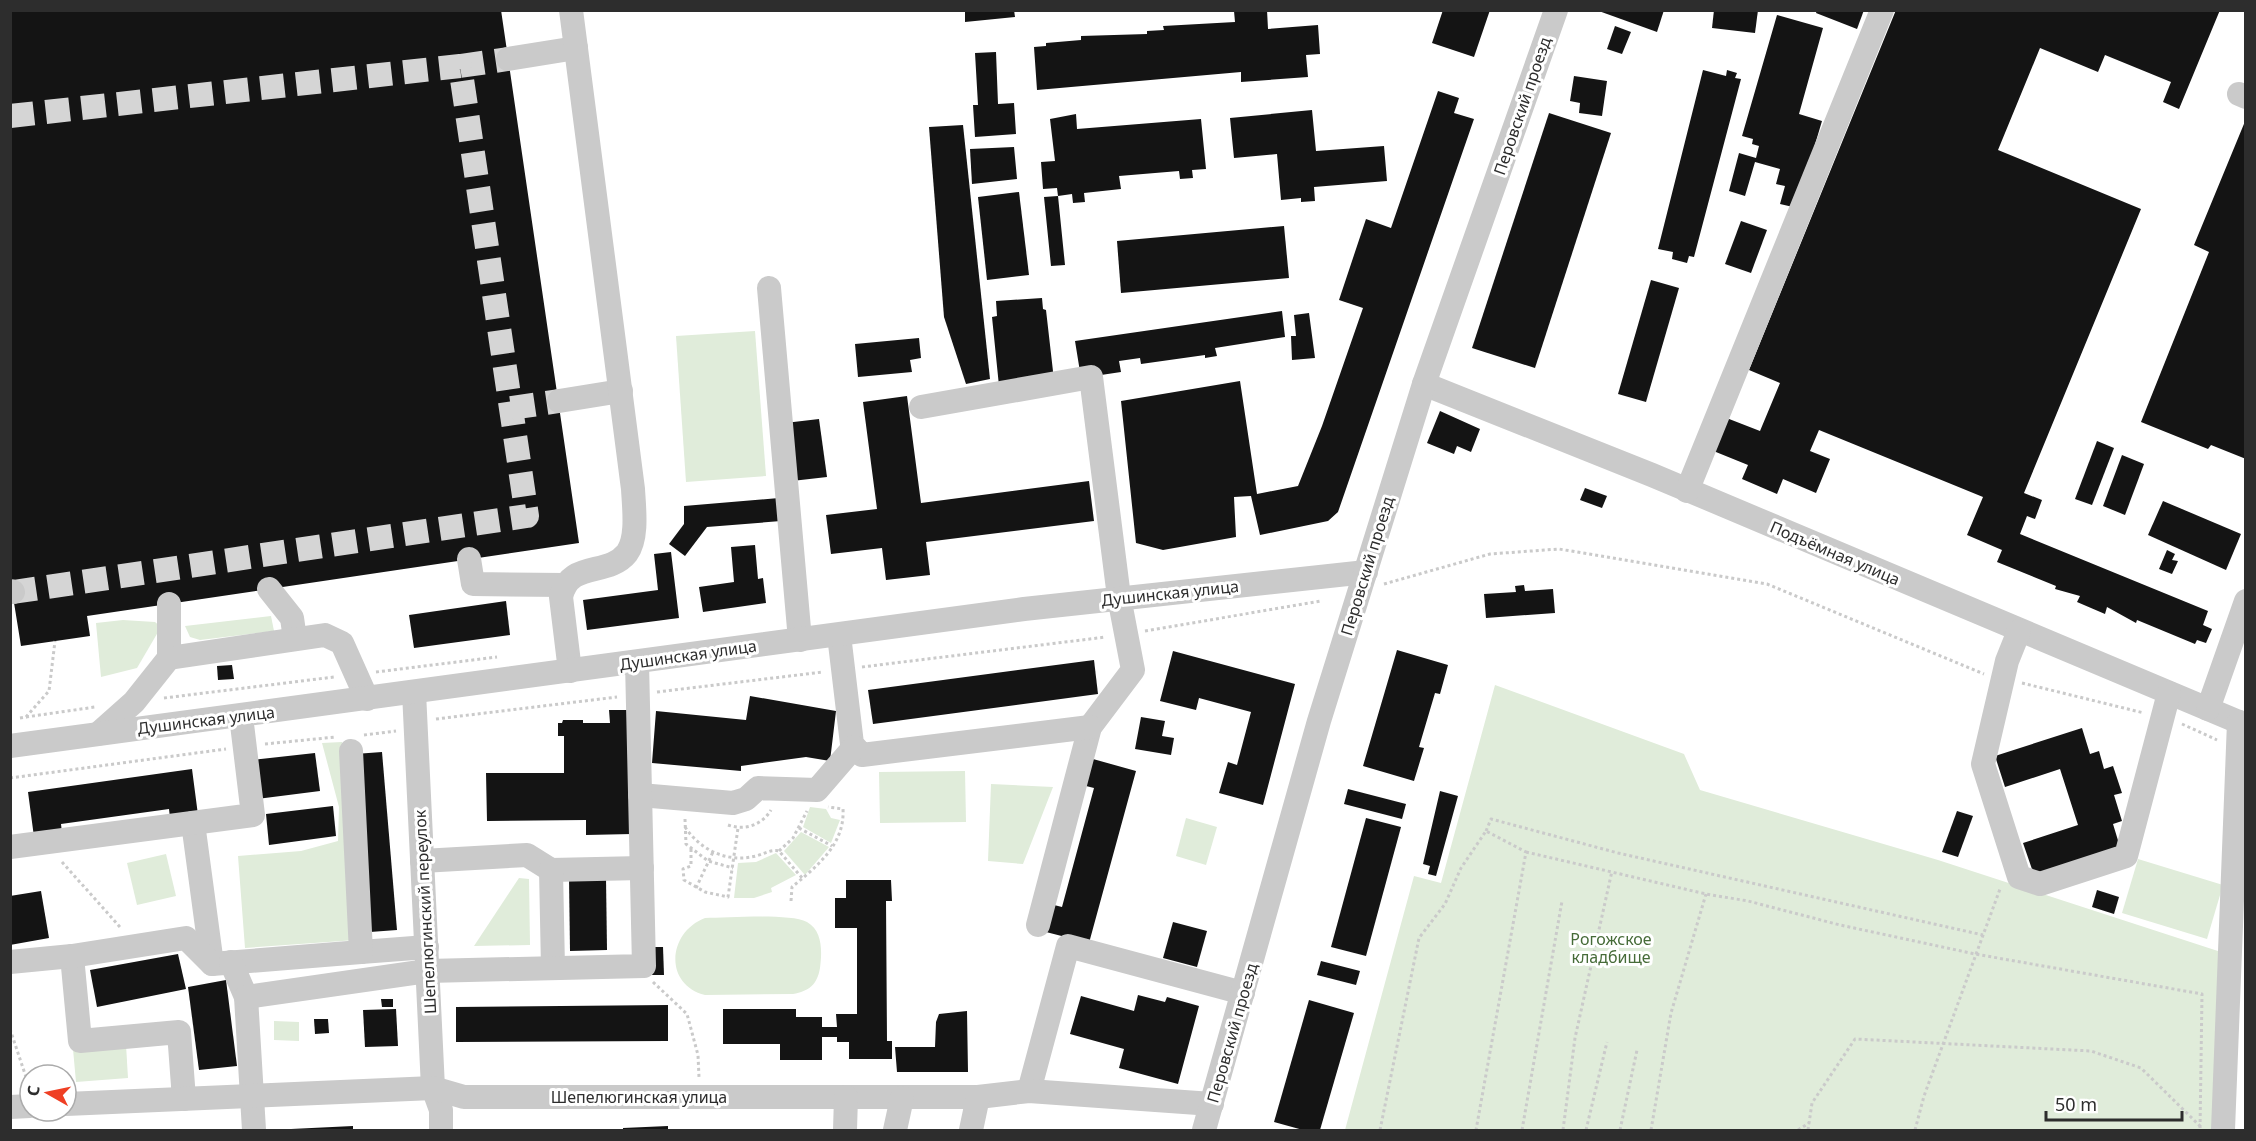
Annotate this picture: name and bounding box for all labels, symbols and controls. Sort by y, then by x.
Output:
street label: Перовский проезд [1488,34,1556,178]
street label: Перовский проезд [1335,493,1399,638]
street label: Подъёмная улица [1767,516,1903,590]
street label: Душинская улица [1100,575,1240,611]
street label: Душинская улица [618,634,758,676]
street label: Душинская улица [136,701,276,739]
street label: Шепелюгинский переулок [409,809,441,1015]
park label: Рогожское кладбище [1570,928,1652,968]
street label: Перовский проезд [1202,960,1263,1105]
north arrow [18,1063,78,1123]
text: С [22,1084,45,1097]
scale bar [2046,1084,2182,1122]
street label: Шепелюгинская улица [551,1086,727,1108]
text: 50 m [2055,1092,2097,1116]

